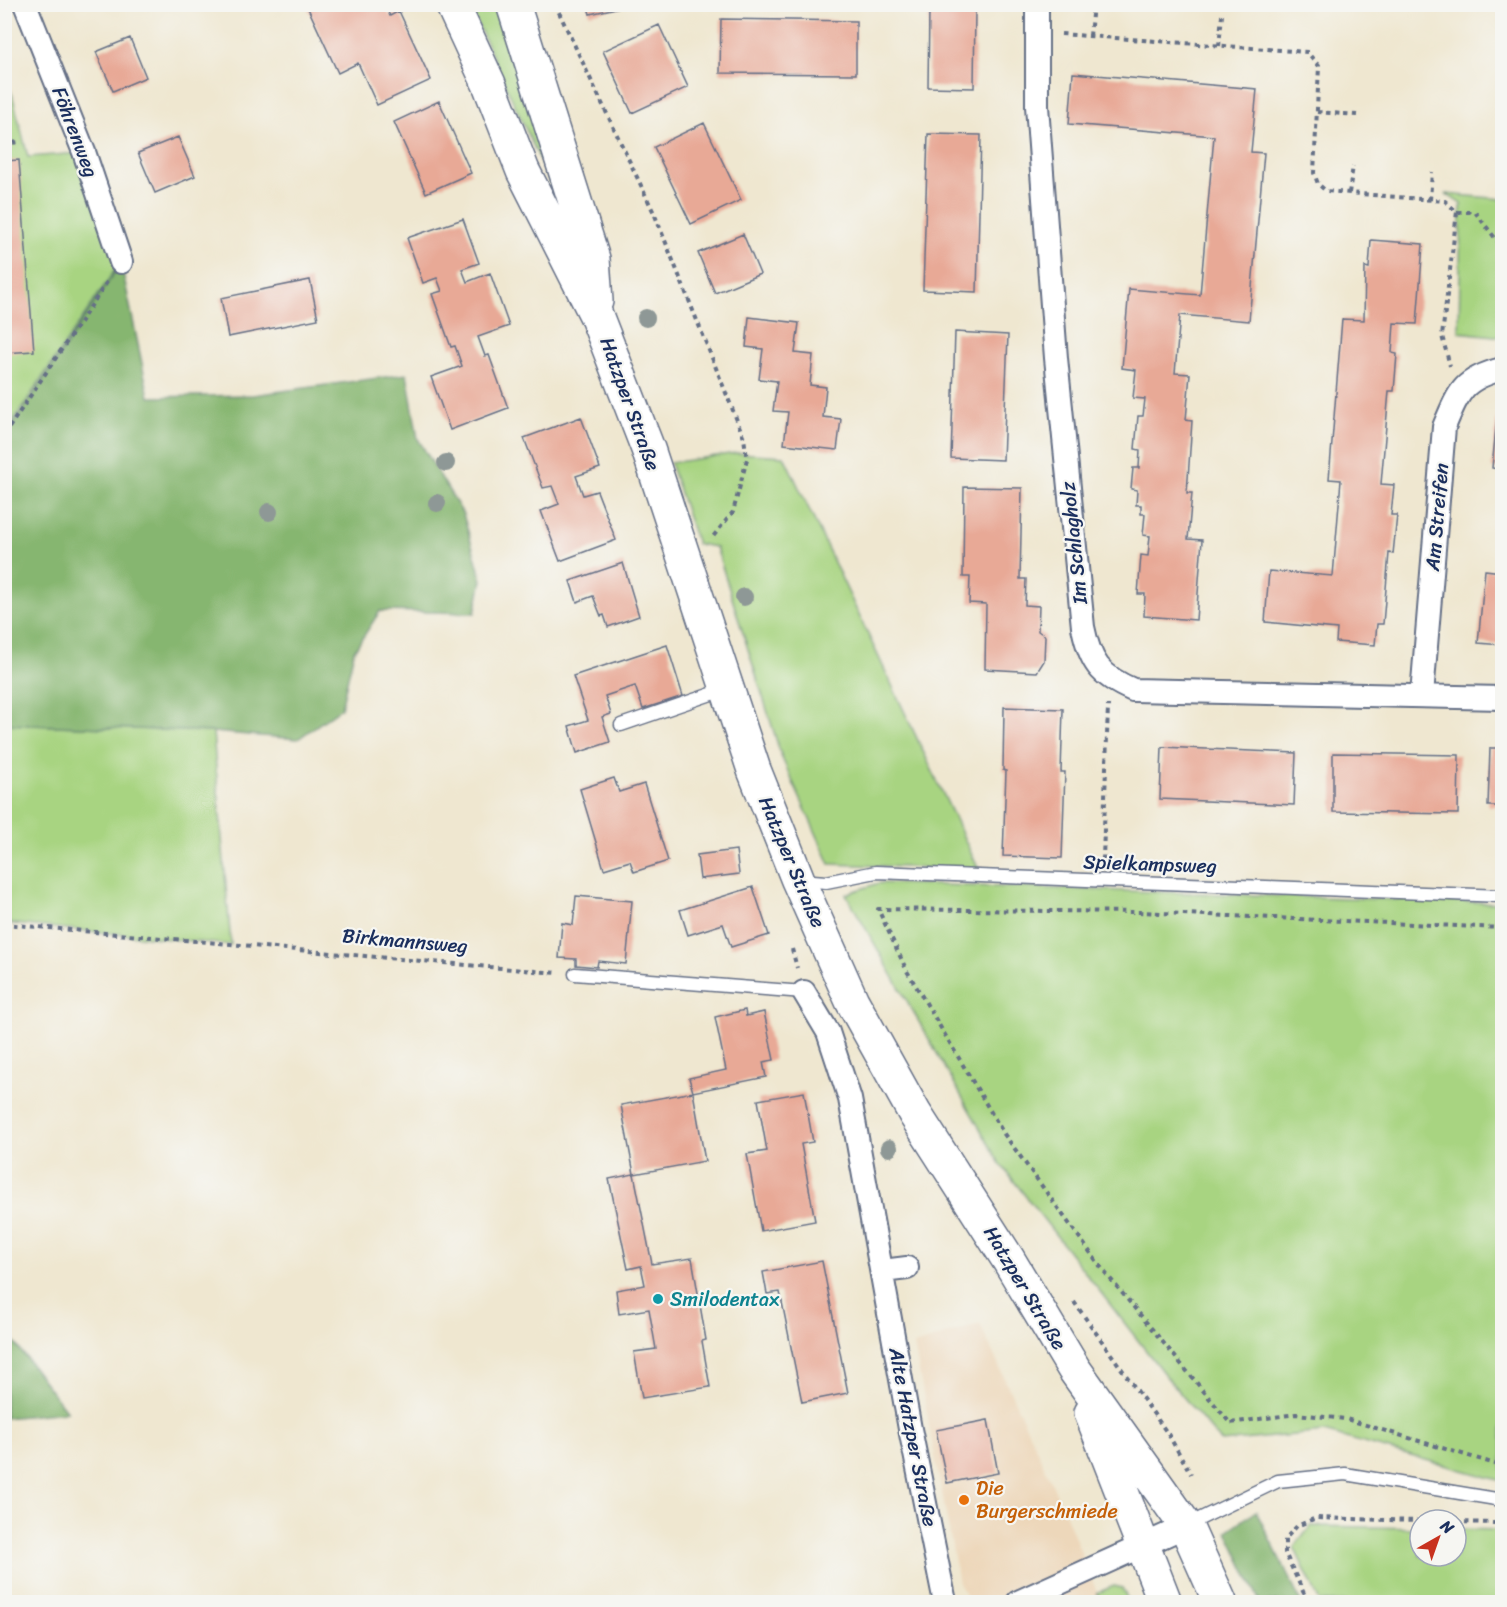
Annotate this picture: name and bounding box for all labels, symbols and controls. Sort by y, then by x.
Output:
street label: Föhrenweg [42,81,108,183]
street label: Hatzper Straße [590,332,670,476]
street label: Am Streifen [1415,461,1459,573]
street label: Im Schlagholz [1050,479,1098,607]
street label: Hatzper Straße [748,791,836,933]
street label: Spielkampsweg [1083,844,1217,884]
street label: Birkmannsweg [341,918,469,964]
street label: Hatzper Straße [974,1219,1076,1357]
place label: Smilodentax [670,1282,780,1317]
marker: Smilodentax [651,1292,665,1306]
street label: Alte Hatzper Straße [878,1343,948,1530]
place label: Die Burgerschmiede [976,1471,1118,1529]
marker: Die Burgerschmiede [957,1493,971,1507]
north arrow [1408,1508,1468,1568]
text: N [1433,1512,1462,1542]

